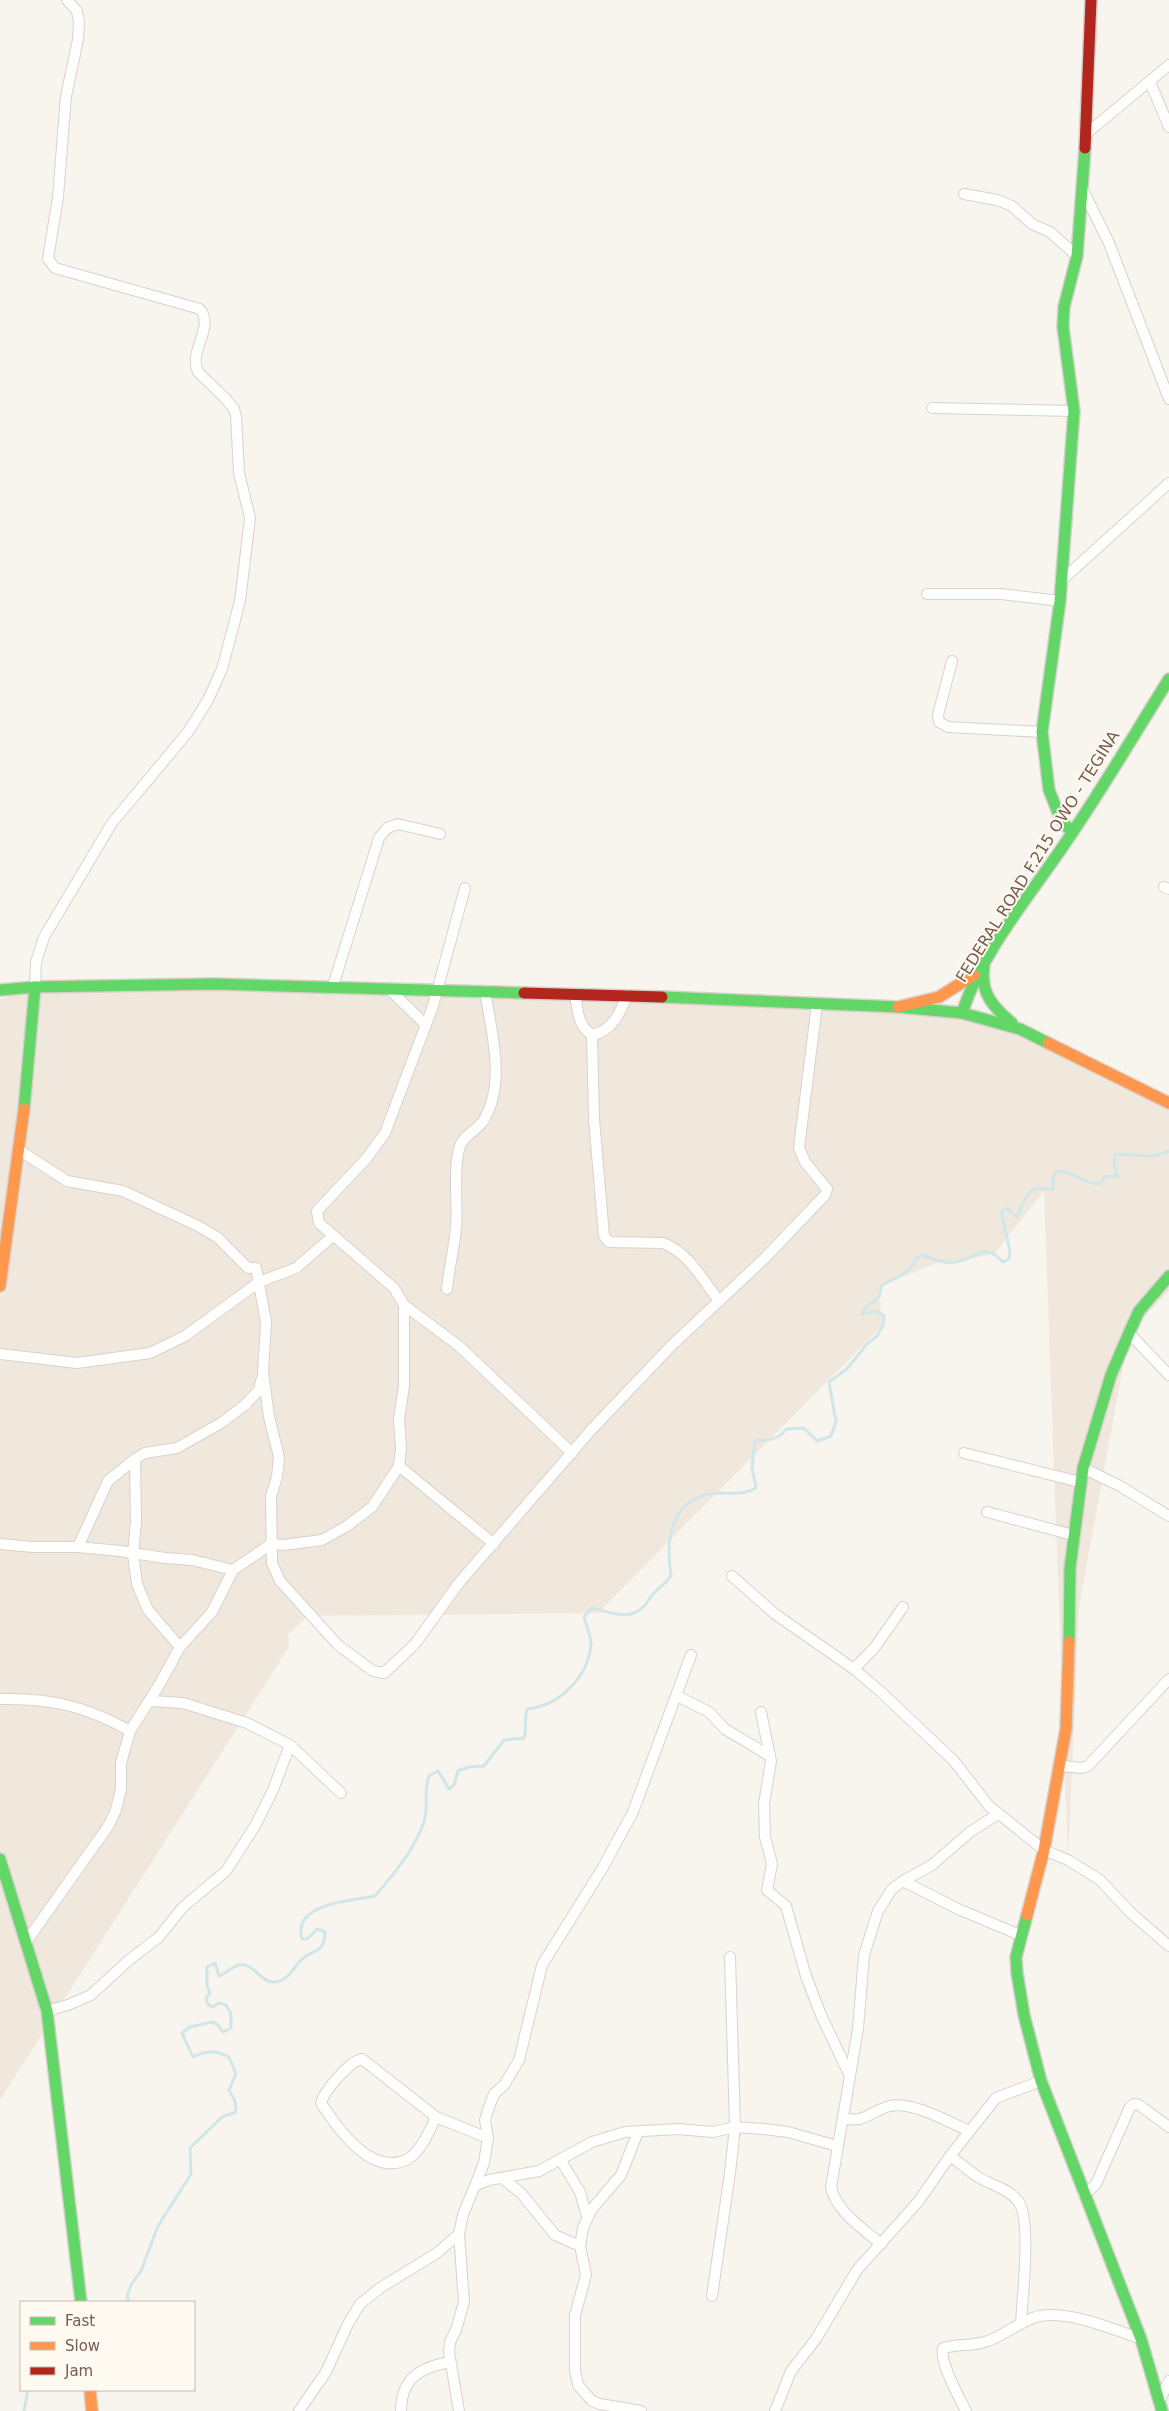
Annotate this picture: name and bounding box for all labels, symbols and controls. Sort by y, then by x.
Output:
street label: FEDERAL ROAD F.215 OWO - TEGINA [952,727,1123,986]
legend [20,2301,195,2391]
text: Fast [65,2312,95,2330]
text: Slow [65,2337,100,2355]
text: Jam [64,2362,93,2380]

